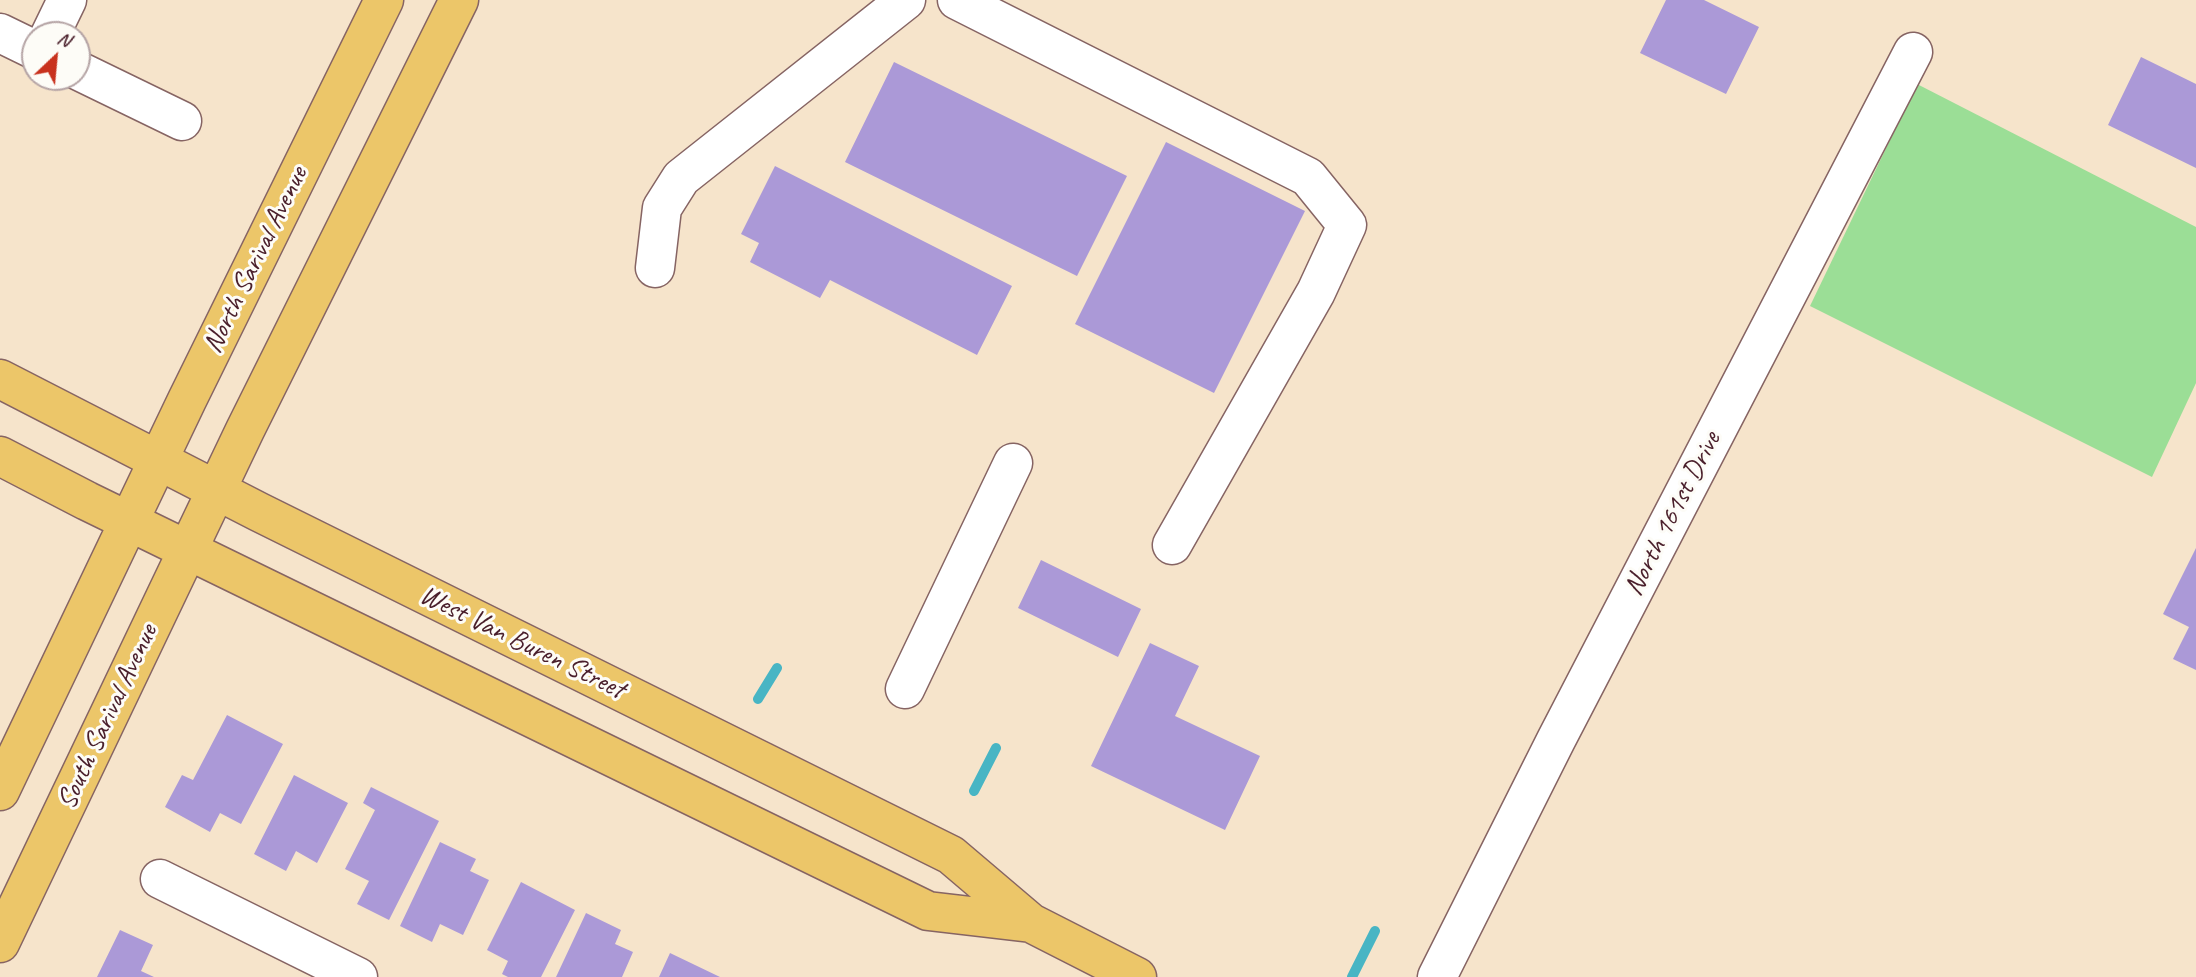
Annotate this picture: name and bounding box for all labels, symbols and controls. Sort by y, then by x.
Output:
north arrow [21,21,91,91]
text: N [54,26,75,52]
street label: North Sarival Avenue [196,161,316,359]
street label: North 161st Drive [1617,427,1729,601]
street label: West Van Buren Street [414,579,630,707]
street label: South Sarival Avenue [51,619,165,815]

